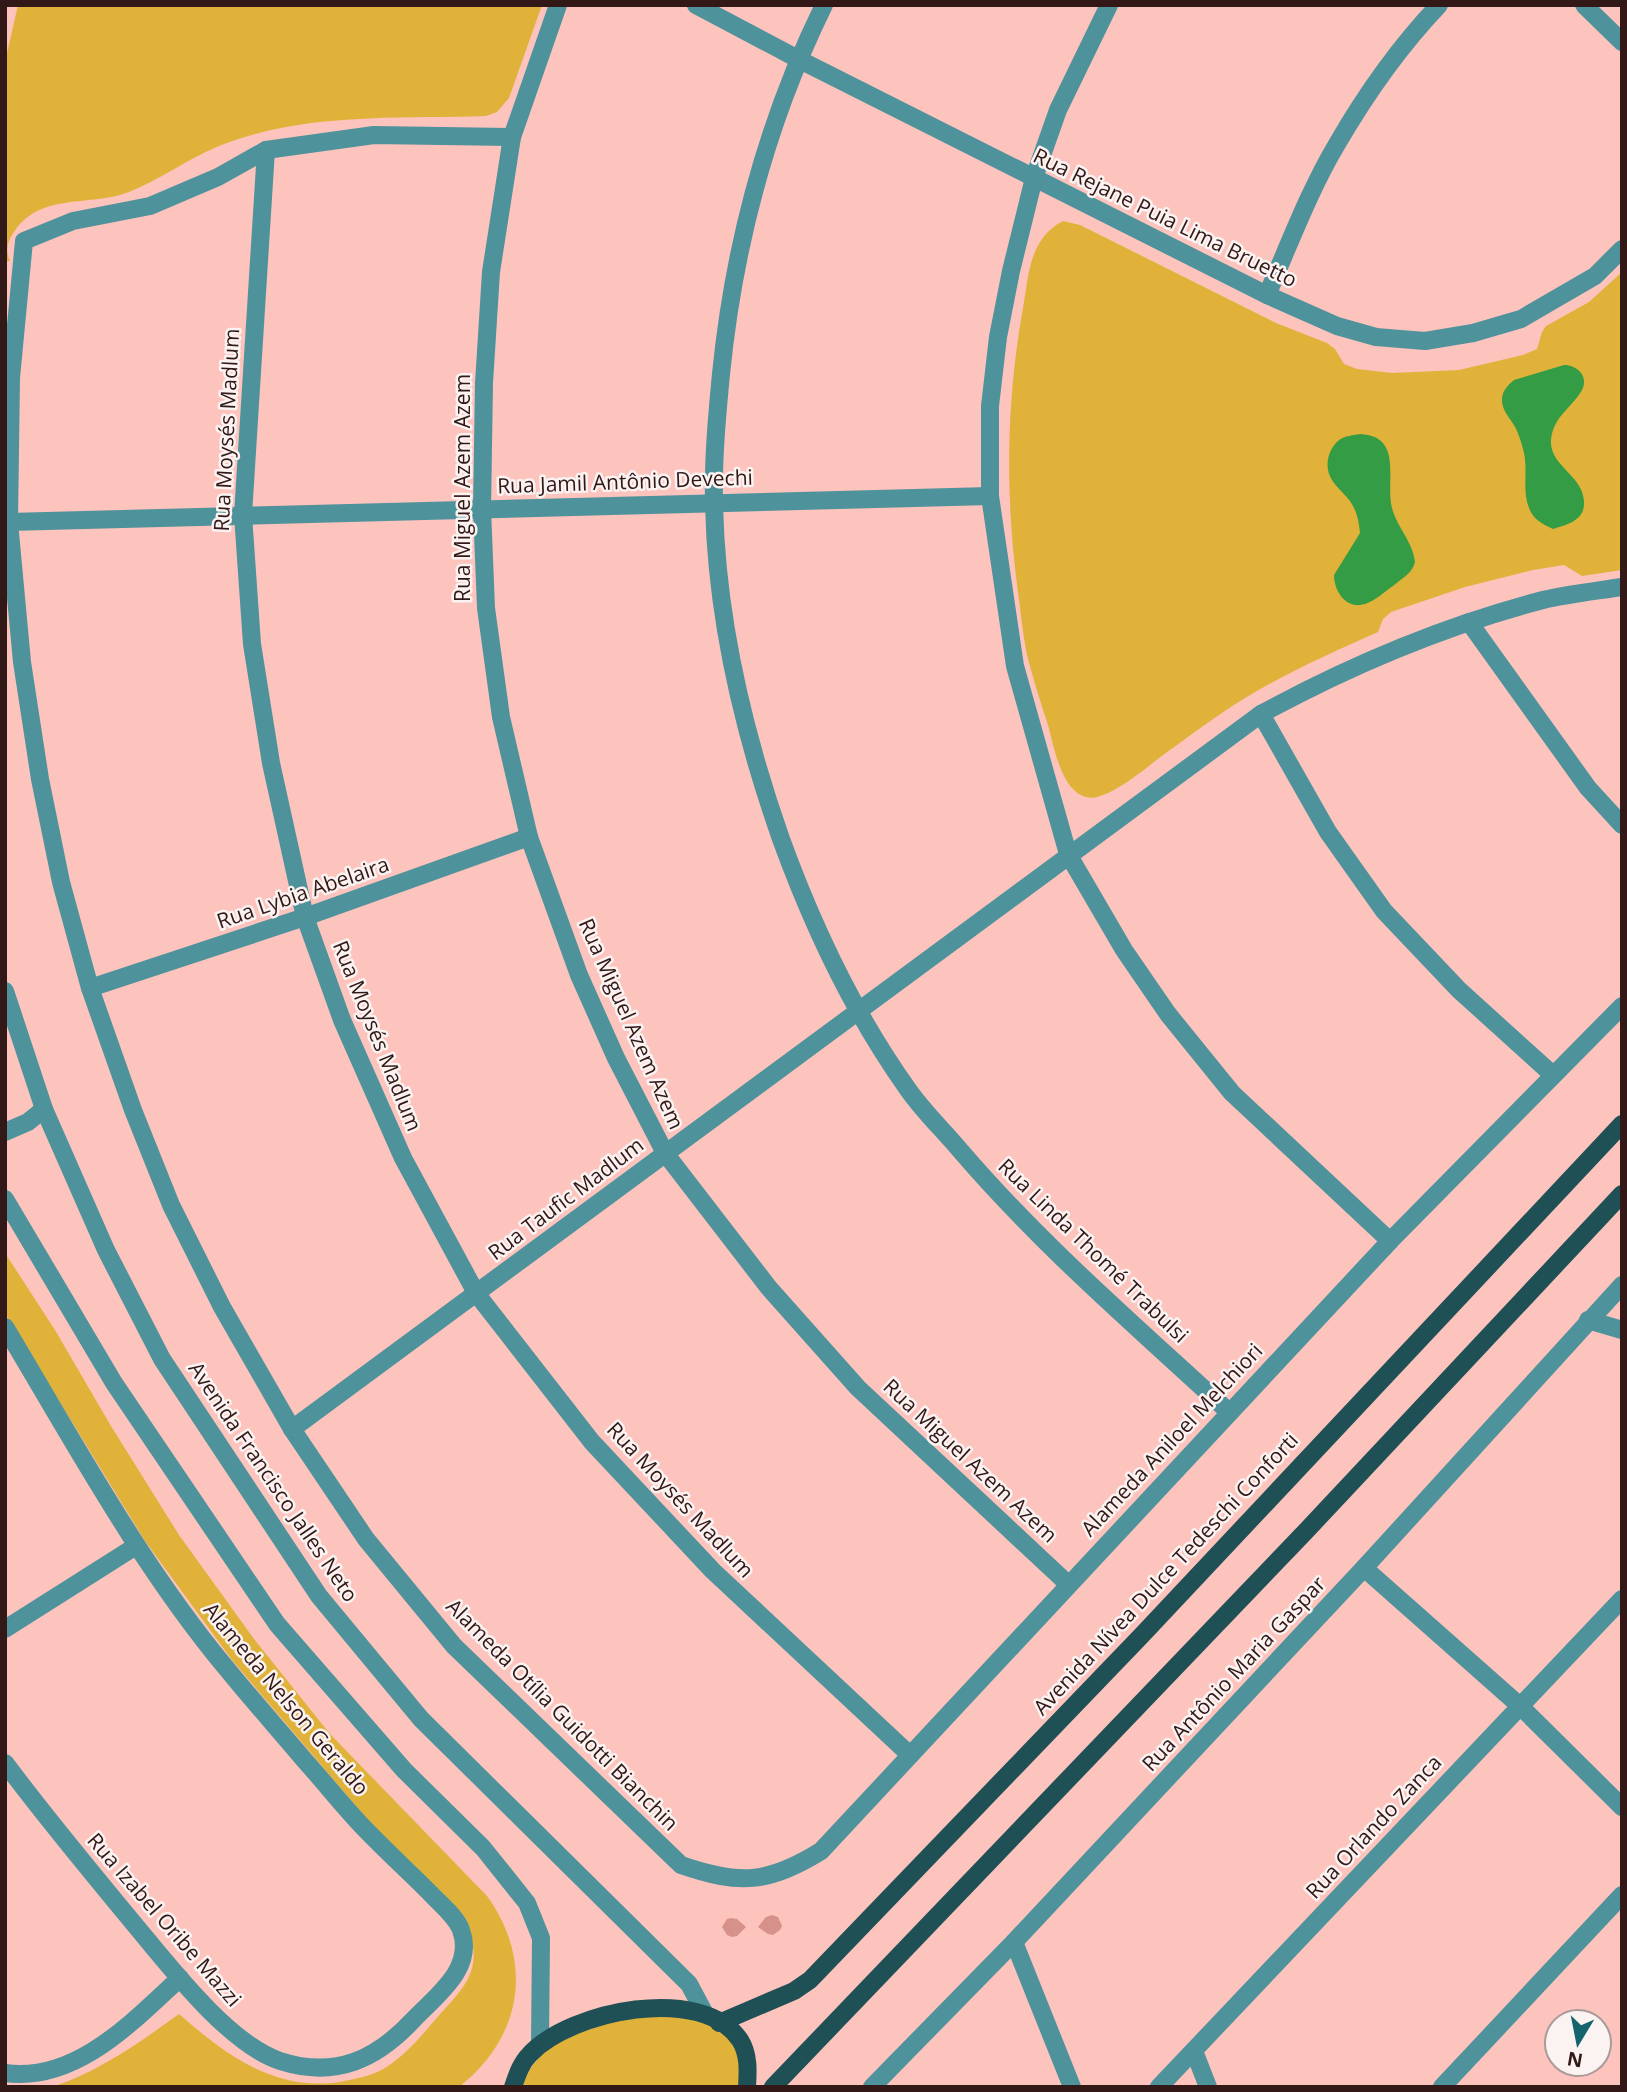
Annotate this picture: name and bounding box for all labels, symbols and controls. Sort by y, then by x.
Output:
street label: Rua Rejane Puia Lima Bruetto [1029,141,1302,293]
street label: Rua Moysés Madlum [207,328,245,532]
street label: Rua Miguel Azem Azem [448,374,476,602]
street label: Rua Jamil Antônio Devechi [497,463,753,499]
street label: Rua Lybia Abelaira [213,849,392,935]
street label: Rua Miguel Azem Azem [573,914,691,1134]
street label: Rua Moysés Madlum [327,936,429,1135]
street label: Rua Taufic Madlum [482,1130,649,1266]
street label: Rua Linda Thomé Trabulsi [993,1152,1195,1349]
street label: Alameda Aniloel Melchiori [1074,1337,1268,1542]
street label: Avenida Francisco Jalles Neto [183,1356,365,1607]
street label: Rua Miguel Azem Azem [878,1372,1064,1548]
street label: Rua Moysés Madlum [601,1415,760,1583]
street label: Avenida Nívea Dulce Tedeschi Conforti [1027,1426,1304,1721]
street label: Rua Antônio Maria Gaspar [1135,1569,1331,1777]
street label: Alameda Otília Guidotti Bianchin [441,1592,685,1836]
street label: Alameda Nelson Geraldo [198,1596,376,1801]
street label: Rua Orlando Zanca [1299,1748,1447,1904]
street label: Rua Izabel Oribe Mazzi [81,1827,248,2012]
north arrow [1543,2008,1613,2078]
text: N [1565,2046,1585,2074]

